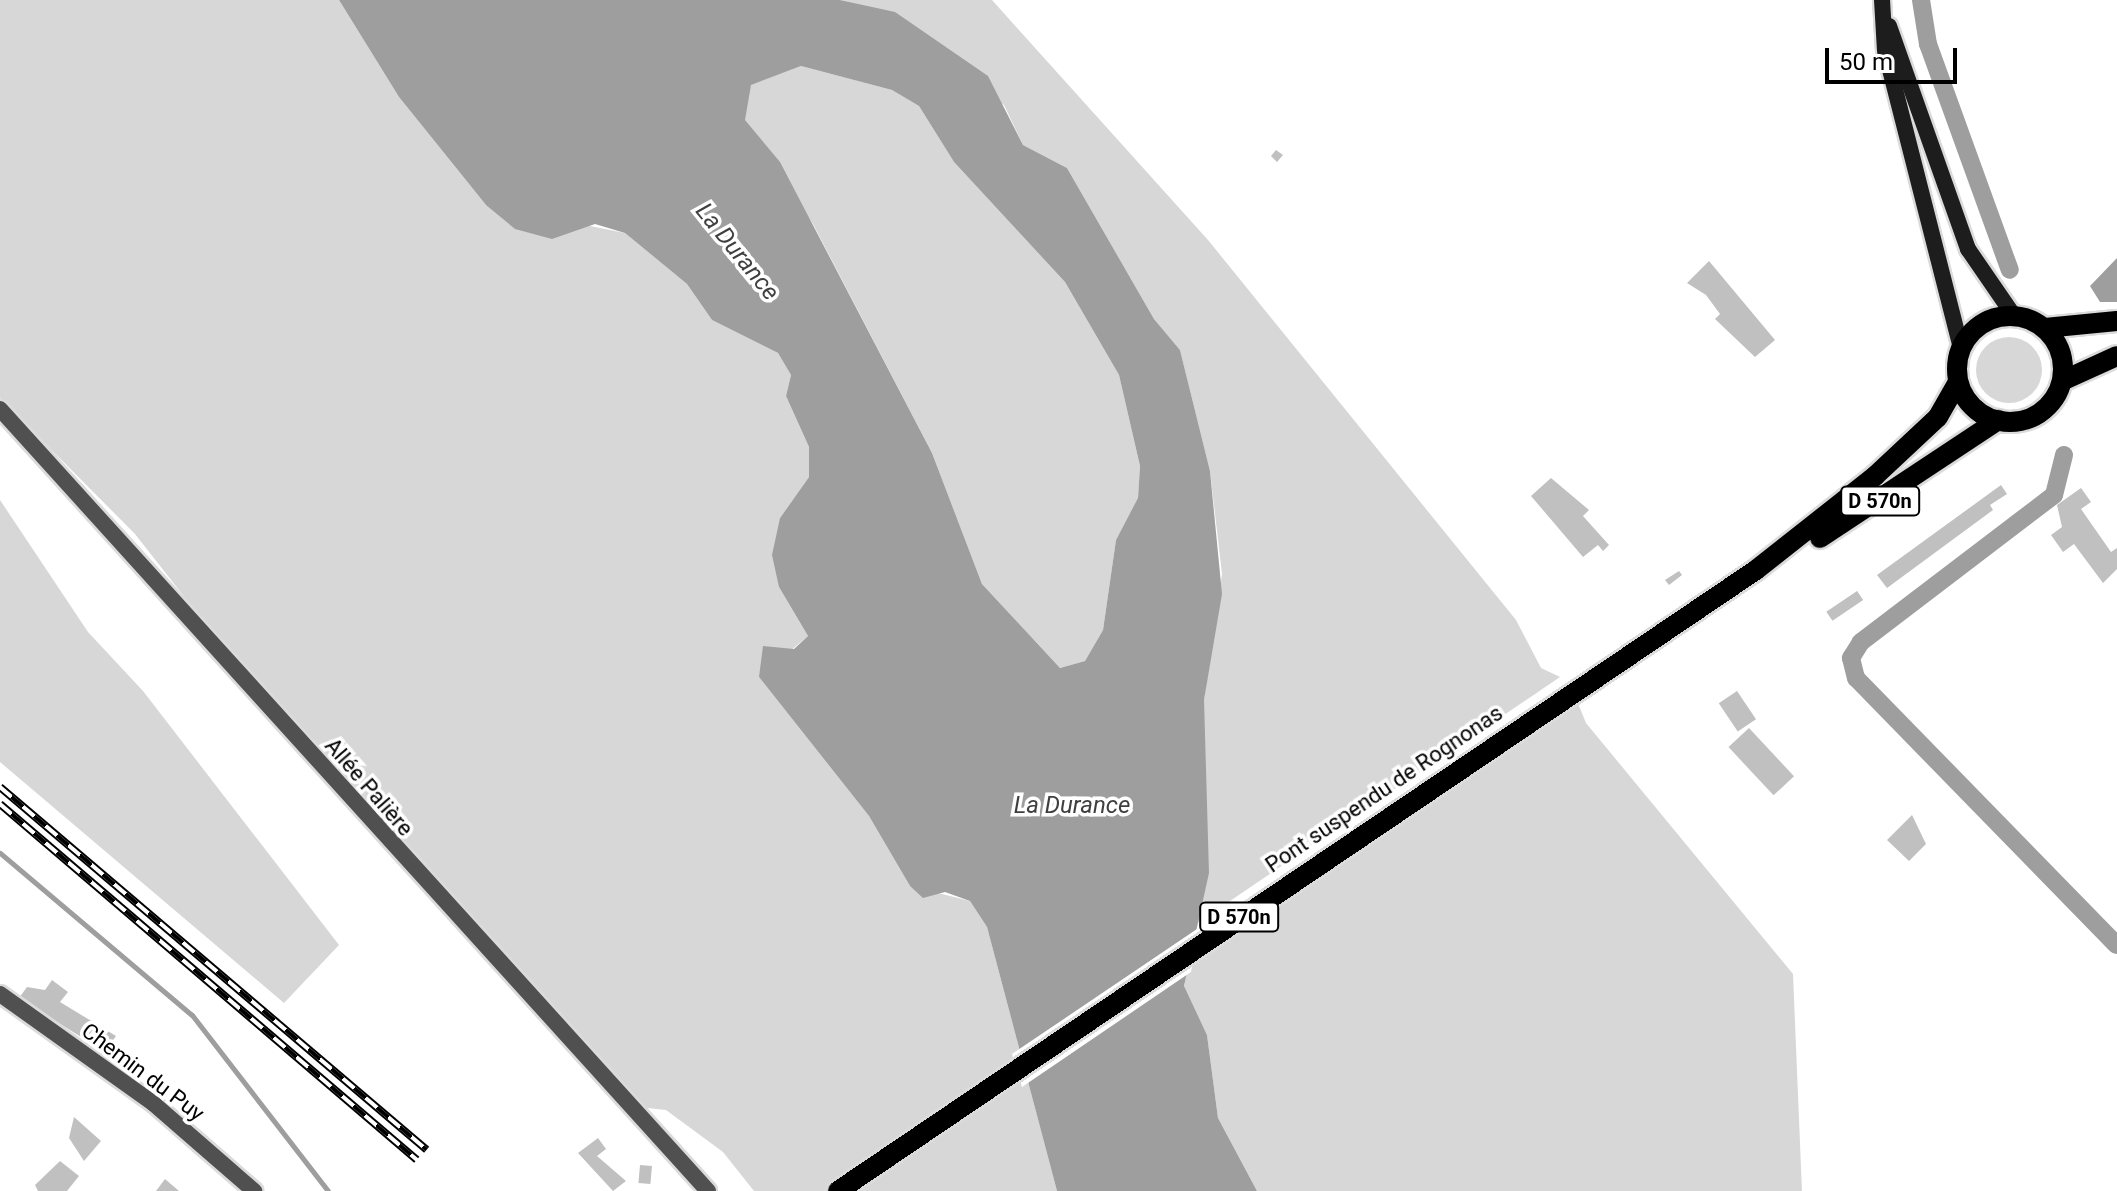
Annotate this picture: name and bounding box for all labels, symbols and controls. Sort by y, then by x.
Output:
scale bar [1829,32,1961,82]
text: 50 m [1839,48,1893,76]
water label: La Durance [689,198,785,306]
road number: D 570n [1840,485,1920,517]
street label: Pont suspendu de Rognonas [1260,700,1508,878]
street label: Allée Palière [319,733,419,841]
water label: La Durance [1014,792,1130,820]
road number: D 570n [1199,901,1279,933]
street label: Chemin du Puy [76,1017,210,1127]

